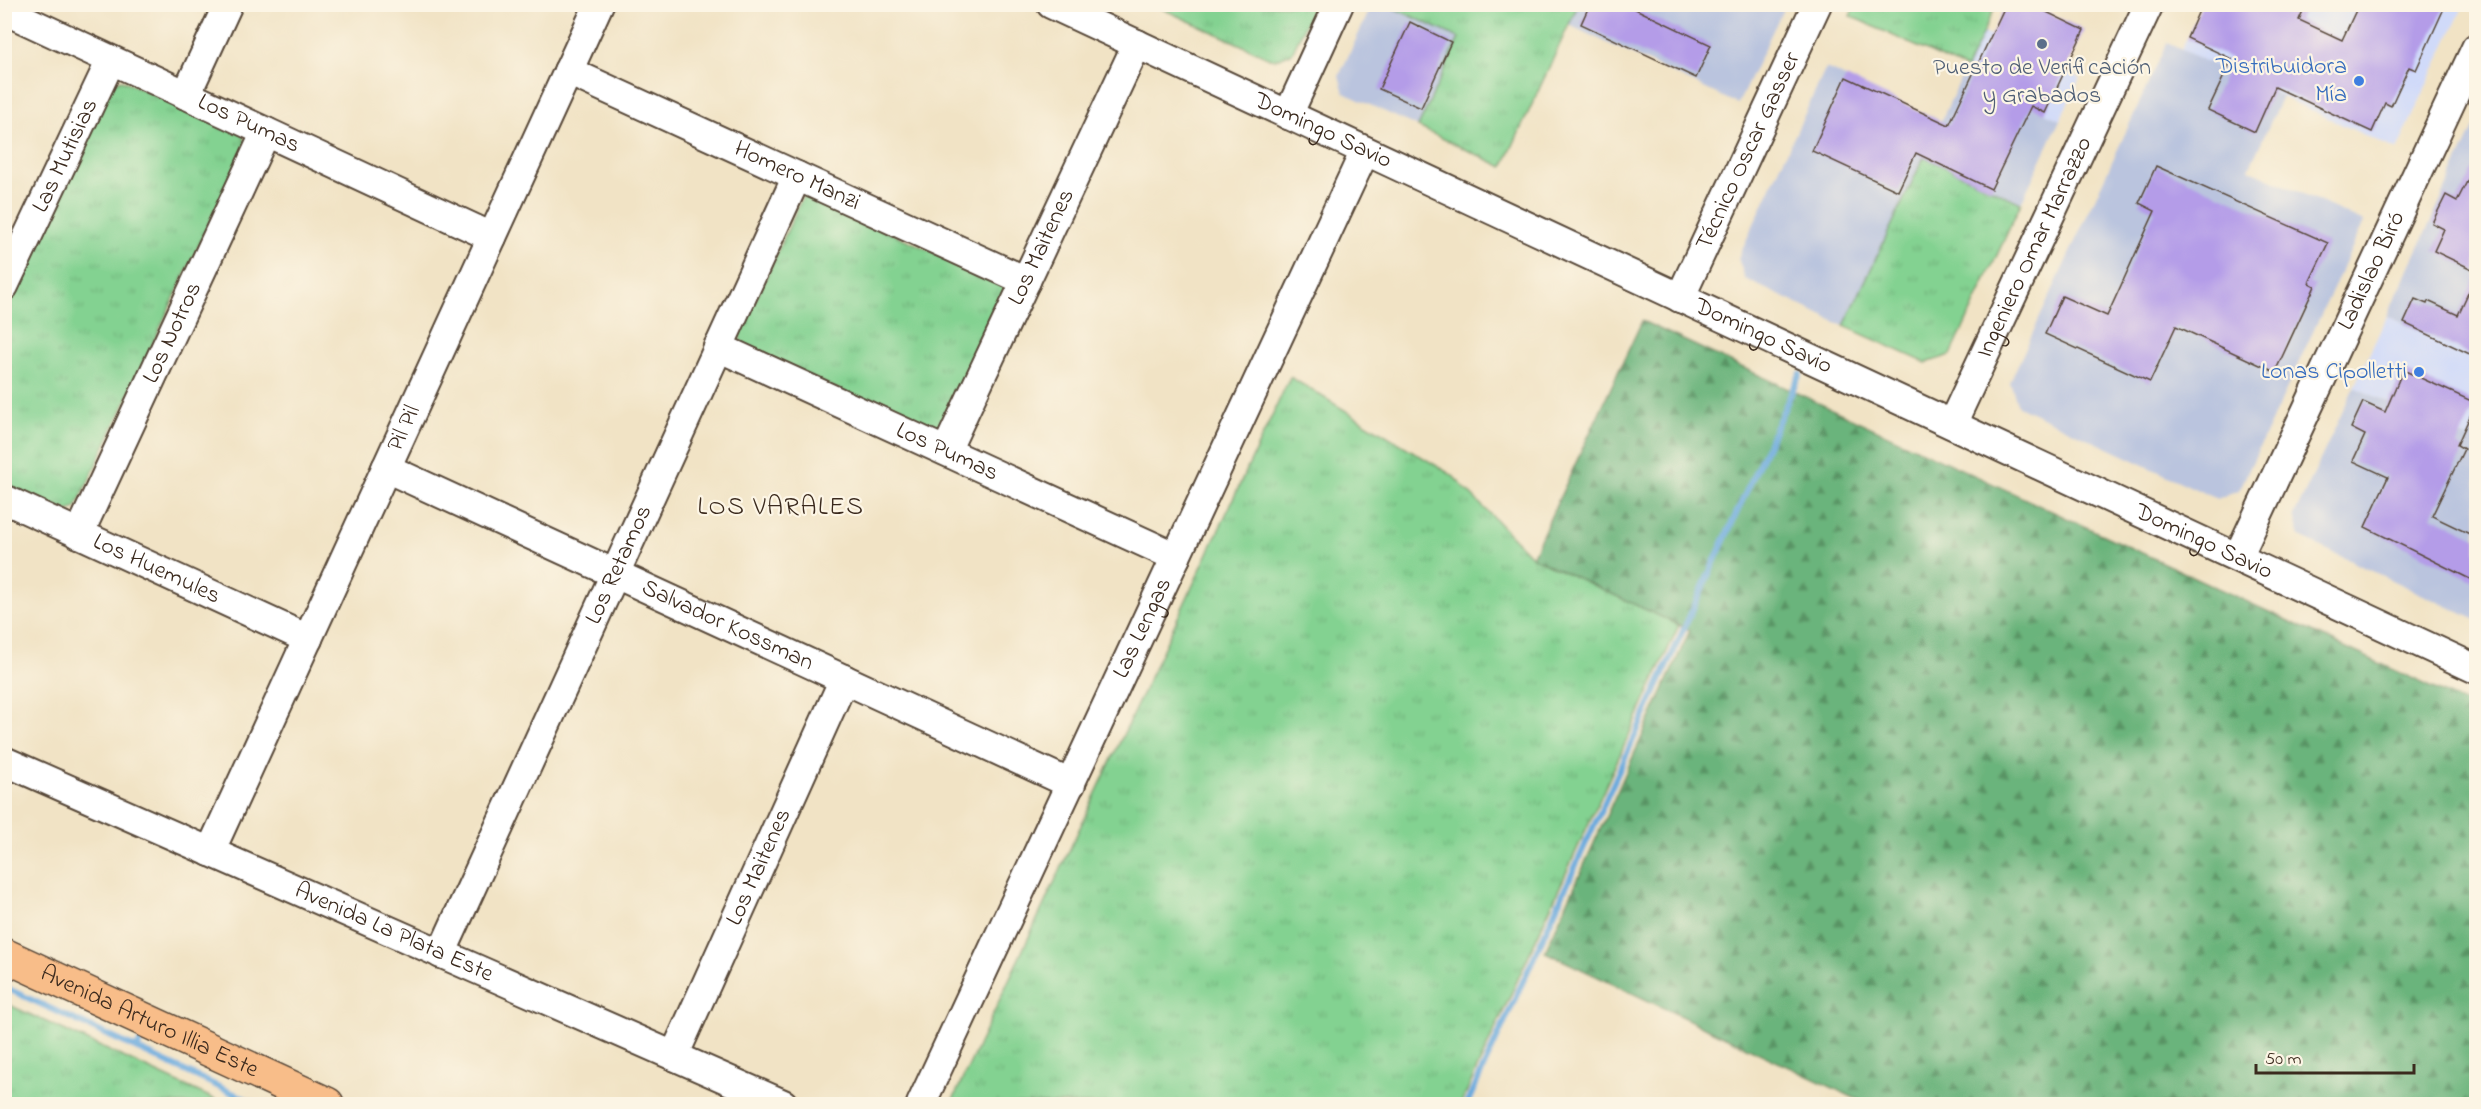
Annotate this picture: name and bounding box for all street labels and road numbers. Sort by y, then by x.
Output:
street label: Técnico Oscar Gasser [1687,46,1810,256]
street label: Domingo Savio [1247,83,1398,178]
street label: Los Pumas [192,85,306,163]
street label: Las Mutisias [24,93,108,219]
street label: Ingeniero Omar Marrazzo [1968,131,2102,364]
street label: Homero Manzi [728,132,866,220]
street label: Los Maitenes [999,183,1084,311]
street label: Ladislao Biró [2329,205,2415,336]
street label: Los Notros [134,276,211,389]
street label: Domingo Savio [1688,289,1838,384]
street label: Pil Pil [378,399,430,457]
street label: Los Pumas [890,413,1004,491]
street label: Domingo Savio [2128,494,2278,589]
street label: Los Retamos [577,499,662,630]
street label: Los Huemules [87,525,226,614]
street label: Salvador Kossman [636,571,819,680]
street label: Las Lengas [1104,572,1181,684]
street label: Los Maitenes [717,803,801,932]
street label: Avenida La Plata Este [289,873,499,992]
street label: Avenida Arturo Illia Este [34,957,264,1088]

